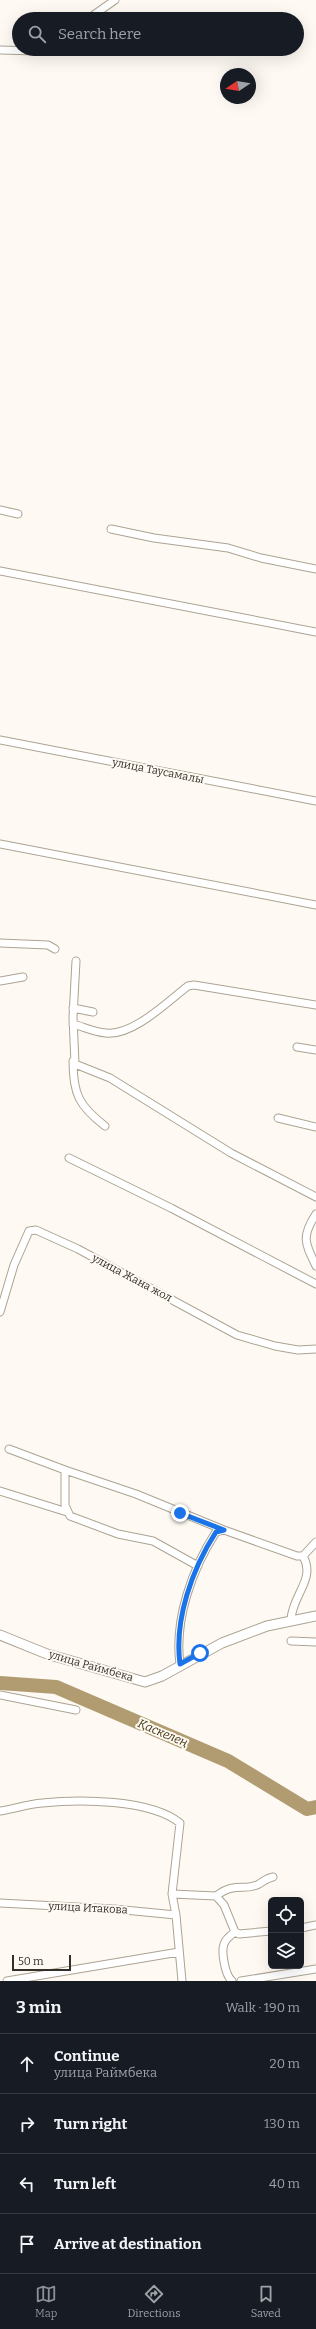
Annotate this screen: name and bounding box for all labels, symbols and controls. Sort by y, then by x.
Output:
search box [12,12,304,56]
icon: search [26,23,48,45]
text: Search here [58,25,141,43]
north arrow [220,68,256,104]
street label: улица Таусамалы [110,756,205,786]
street label: улица Жана жол [89,1251,175,1305]
route end [171,1504,189,1522]
route start [191,1644,209,1662]
street label: улица Раймбека [46,1647,135,1684]
water label: Қаскелең [136,1716,190,1750]
map controls [268,1897,304,1969]
button: locate [268,1897,304,1933]
street label: улица Итакова [47,1899,128,1917]
button: layers [268,1933,304,1969]
scale bar [12,1953,71,1972]
text: 50 m [18,1955,44,1968]
text: 3 min [16,1997,61,2018]
text: Walk · 190 m [225,2000,300,2015]
text: Continue [54,2047,120,2065]
icon: ahead [16,2053,38,2075]
text: 20 m [270,2056,300,2071]
text: улица Раймбека [54,2065,157,2080]
icon: right [16,2113,38,2135]
text: Turn right [54,2115,127,2133]
text: 130 m [264,2116,300,2131]
icon: left [16,2173,38,2195]
text: Turn left [54,2175,116,2193]
text: 40 m [269,2176,300,2191]
icon: arrive [16,2233,38,2255]
text: Arrive at destination [54,2235,201,2253]
tab: Map [35,2283,57,2320]
tab: Directions [128,2283,180,2320]
tab: Saved [251,2283,281,2320]

